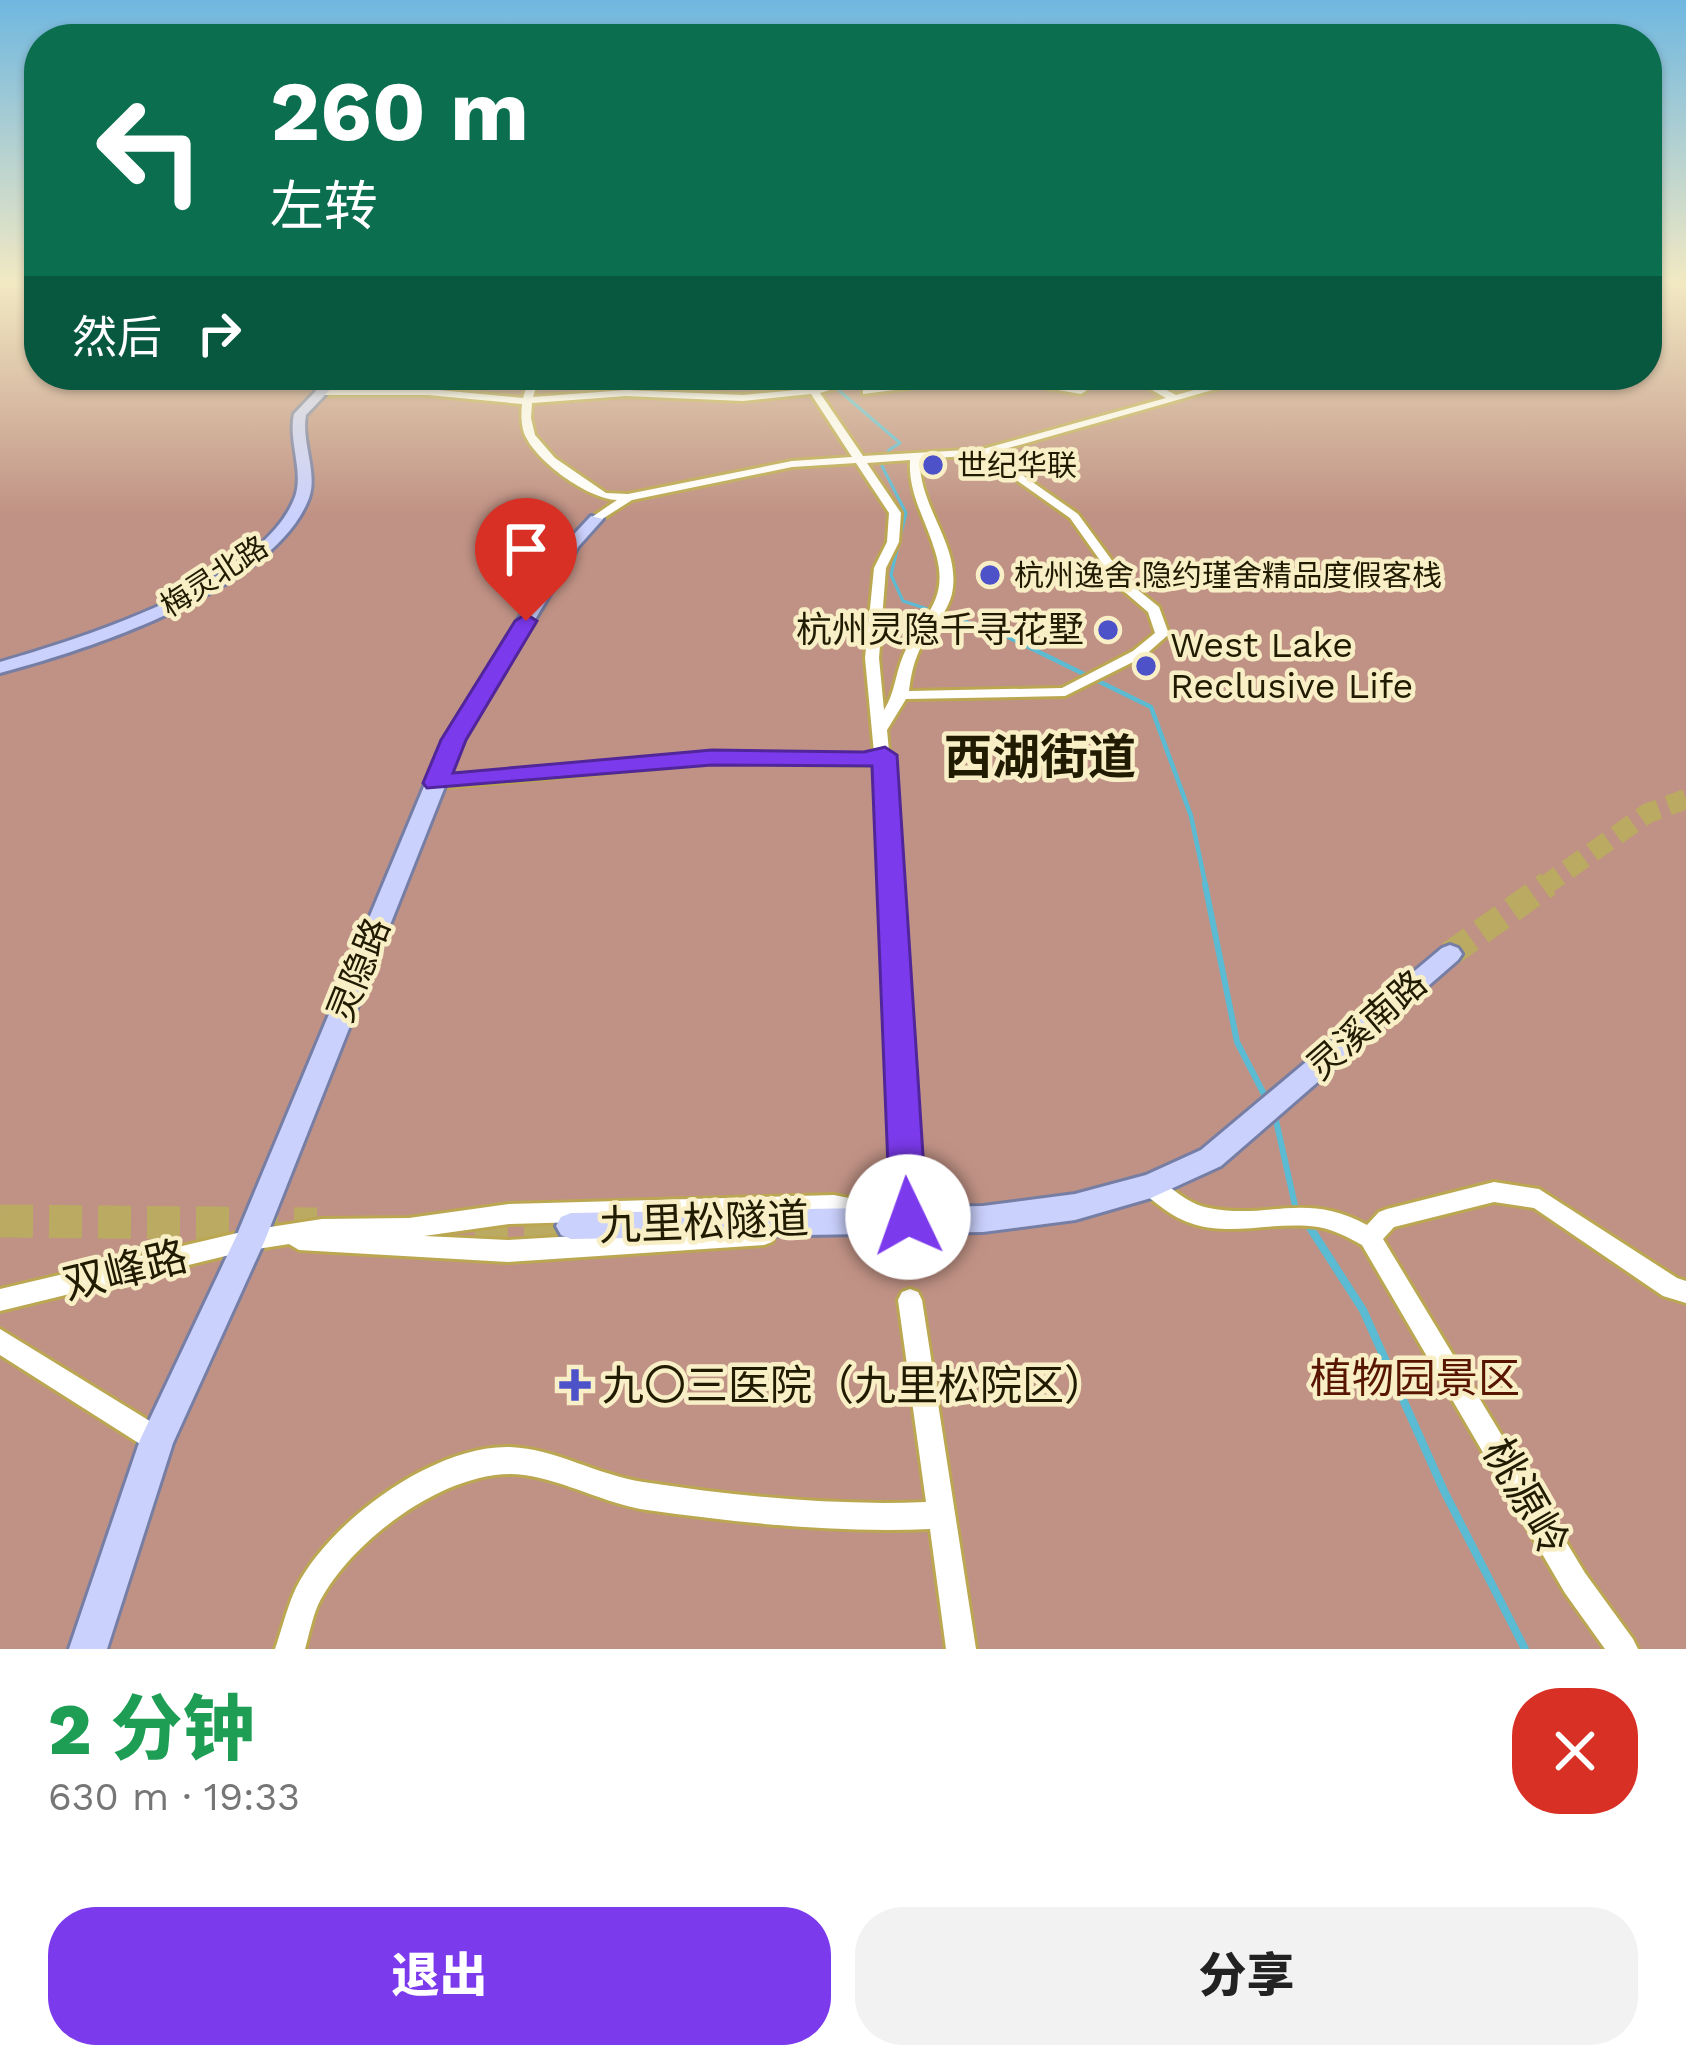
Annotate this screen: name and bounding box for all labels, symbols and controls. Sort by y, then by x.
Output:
text: 260 m [270,62,529,160]
icon: left [72,72,228,228]
text: 左转 [270,175,378,238]
icon: right [186,300,252,366]
text: 然后 [72,311,162,364]
place label: 世纪华联 [957,448,1077,483]
marker: 世纪华联 [920,452,946,478]
pin [475,498,577,621]
icon: arrive [493,516,559,582]
street label: 梅灵北路 [154,529,274,623]
place label: 杭州逸舍.隐约瑾舍精品度假客栈 [1014,558,1442,593]
marker: 杭州逸舍.隐约瑾舍精品度假客栈 [977,562,1003,588]
place label: 杭州灵隐千寻花墅 [796,609,1084,651]
marker: 杭州灵隐千寻花墅 [1095,617,1121,643]
place label: West Lake Reclusive Life [1170,624,1413,707]
marker: West Lake Reclusive Life [1133,653,1159,679]
district label: 西湖街道 [944,729,1136,786]
street label: 灵隐路 [319,912,399,1028]
street label: 灵溪南路 [1299,962,1435,1088]
position arrow [845,1154,971,1280]
street label: 九里松隧道 [598,1194,810,1250]
street label: 双峰路 [58,1231,192,1309]
park label: 植物园景区 [1310,1354,1520,1403]
place label: 九〇三医院（九里松院区） [602,1361,1106,1410]
marker: 九〇三医院（九里松院区） [559,1369,591,1401]
street label: 桃源岭 [1473,1430,1579,1564]
text: 2 分钟 [48,1687,255,1771]
button: close [1512,1688,1638,1814]
text: 630 m · 19:33 [48,1774,300,1819]
button: 退出 [48,1907,831,2045]
button: 分享 [855,1907,1638,2045]

